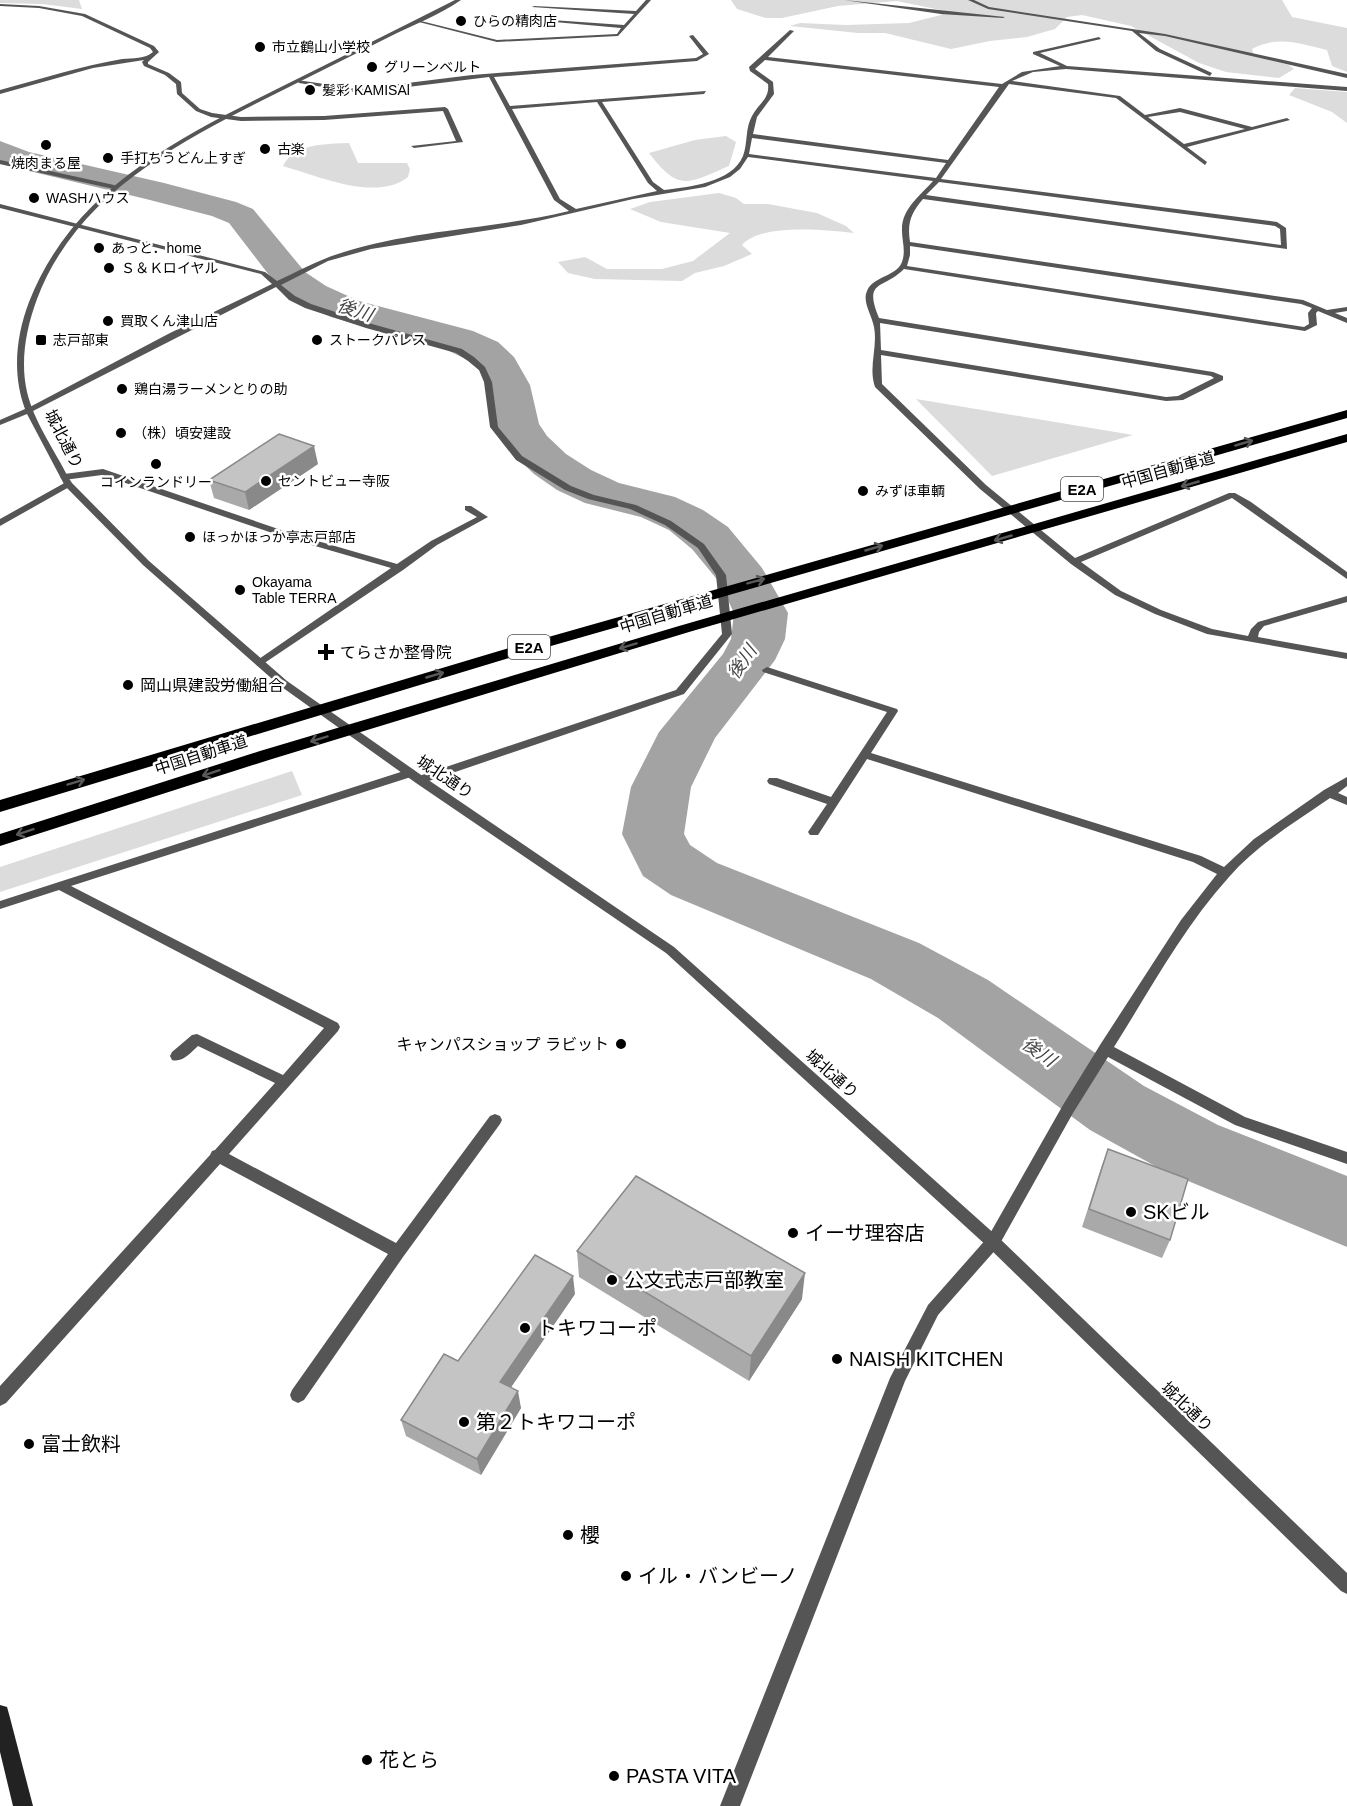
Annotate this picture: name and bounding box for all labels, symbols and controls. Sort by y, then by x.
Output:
place label: ひらの精肉店 [473,13,557,29]
marker: ひらの精肉店 [454,14,468,28]
place label: 市立鶴山小学校 [272,39,370,55]
marker: 市立鶴山小学校 [253,40,267,54]
place label: グリーンベルト [384,59,481,75]
marker: グリーンベルト [365,60,379,74]
place label: 髪彩 KAMISAl [322,82,410,98]
marker: 髪彩 KAMISAl [303,83,317,97]
marker: 焼肉まる屋 [39,138,53,152]
place label: 古楽 [277,141,305,157]
marker: 古楽 [258,142,272,156]
place label: 手打ちうどん上すぎ [120,150,246,166]
marker: 手打ちうどん上すぎ [101,151,115,165]
place label: 焼肉まる屋 [11,155,81,171]
place label: WASHハウス [46,190,129,206]
marker: WASHハウス [27,191,41,205]
place label: あっと．home [111,240,202,256]
marker: あっと．home [92,241,106,255]
place label: Ｓ＆Ｋロイヤル [121,260,219,276]
marker: Ｓ＆Ｋロイヤル [102,261,116,275]
water label: 後川 [335,295,377,326]
place label: 買取くん津山店 [120,313,218,329]
marker: 買取くん津山店 [101,314,115,328]
place label: 志戸部東 [53,332,109,348]
place label: ストークパレス [329,332,426,348]
marker: 志戸部東 [34,333,48,347]
marker: ストークパレス [310,333,324,347]
place label: 鶏白湯ラーメンとりの助 [134,381,287,397]
marker: 鶏白湯ラーメンとりの助 [115,382,129,396]
street label: 城北通り [42,407,86,471]
place label: （株）頃安建設 [133,425,231,441]
marker: （株）頃安建設 [114,426,128,440]
one-way arrow [1234,437,1253,448]
street label: 中国自動車道 [1120,449,1216,491]
marker: コインランドリー [149,457,163,471]
place label: セントビュー寺阪 [278,473,390,489]
place label: コインランドリー [100,474,212,490]
marker: セントビュー寺阪 [259,474,273,488]
road number: E2A [1061,477,1103,501]
one-way arrow [1181,479,1200,490]
place label: みずほ車輌 [875,483,945,499]
marker: みずほ車輌 [856,484,870,498]
place label: ほっかほっか亭志戸部店 [202,529,356,545]
marker: ほっかほっか亭志戸部店 [183,530,197,544]
one-way arrow [994,533,1013,544]
one-way arrow [864,542,883,553]
place label: Okayama Table TERRA [252,574,337,606]
one-way arrow [746,575,765,587]
marker: Okayama Table TERRA [233,583,247,597]
street label: 中国自動車道 [618,592,714,636]
road number: E2A [508,635,550,659]
water label: 後川 [723,640,762,682]
one-way arrow [619,641,638,652]
marker: てらさか整骨院 [317,643,335,661]
place label: てらさか整骨院 [340,644,452,661]
one-way arrow [425,669,444,680]
place label: 岡山県建設労働組合 [140,677,284,694]
marker: 岡山県建設労働組合 [121,678,135,692]
street label: 中国自動車道 [153,732,249,778]
one-way arrow [310,734,329,745]
street label: 城北通り [414,752,476,802]
one-way arrow [202,768,221,779]
one-way arrow [66,776,85,787]
one-way arrow [16,827,35,838]
water label: 後川 [1019,1033,1061,1072]
place label: キャンパスショップ ラビット [397,1036,609,1053]
marker: キャンパスショップ ラビット [614,1037,628,1051]
street label: 城北通り [803,1046,861,1102]
place label: SKビル [1143,1201,1210,1223]
marker: SKビル [1124,1205,1138,1219]
place label: イーサ理容店 [805,1222,925,1244]
marker: イーサ理容店 [786,1226,800,1240]
place label: 公文式志戸部教室 [624,1269,784,1291]
marker: 公文式志戸部教室 [605,1273,619,1287]
place label: トキワコーポ [537,1317,657,1339]
marker: トキワコーポ [518,1321,532,1335]
place label: NAISH KITCHEN [849,1348,1003,1370]
marker: NAISH KITCHEN [830,1352,844,1366]
street label: 城北通り [1158,1379,1216,1435]
place label: 第２トキワコーポ [476,1411,636,1433]
marker: 第２トキワコーポ [457,1415,471,1429]
place label: 富士飲料 [41,1433,121,1455]
marker: 富士飲料 [22,1437,36,1451]
place label: 櫻 [580,1524,600,1546]
marker: 櫻 [561,1528,575,1542]
place label: イル・バンビーノ [638,1565,798,1587]
marker: イル・バンビーノ [619,1569,633,1583]
place label: 花とら [379,1749,439,1771]
marker: 花とら [360,1753,374,1767]
place label: PASTA VITA [626,1765,737,1787]
marker: PASTA VITA [607,1769,621,1783]

